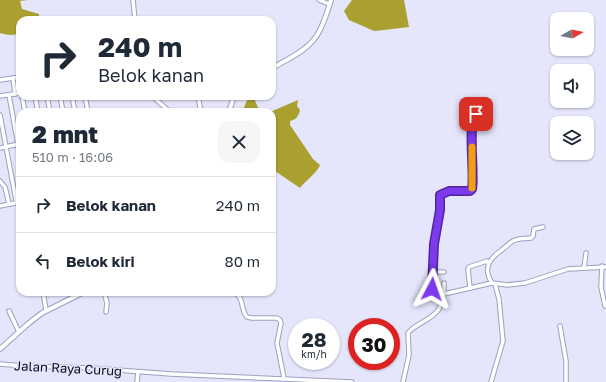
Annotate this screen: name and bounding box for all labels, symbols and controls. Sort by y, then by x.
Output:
north arrow [550,12,594,56]
map controls [550,12,594,160]
text: 240 m [98,30,182,63]
icon: right [32,32,84,84]
text: Belok kanan [98,64,204,86]
button: sound [550,64,594,108]
pin [459,97,493,131]
icon: arrive [465,103,487,125]
button: layers [550,116,594,160]
text: 2 mnt [32,119,98,148]
button: close [218,121,260,163]
text: 510 m · 16:06 [32,149,113,165]
icon: right [32,194,54,216]
text: Belok kanan [66,196,156,214]
text: 240 m [216,196,260,214]
icon: left [32,250,54,272]
text: Belok kiri [66,252,135,270]
text: 80 m [225,252,260,270]
position arrow [411,268,453,310]
speed limit sign: 30 [348,318,400,370]
text: 28 [301,327,326,351]
text: km/h [301,348,327,360]
street label: Jalan Raya Curug [14,357,122,379]

